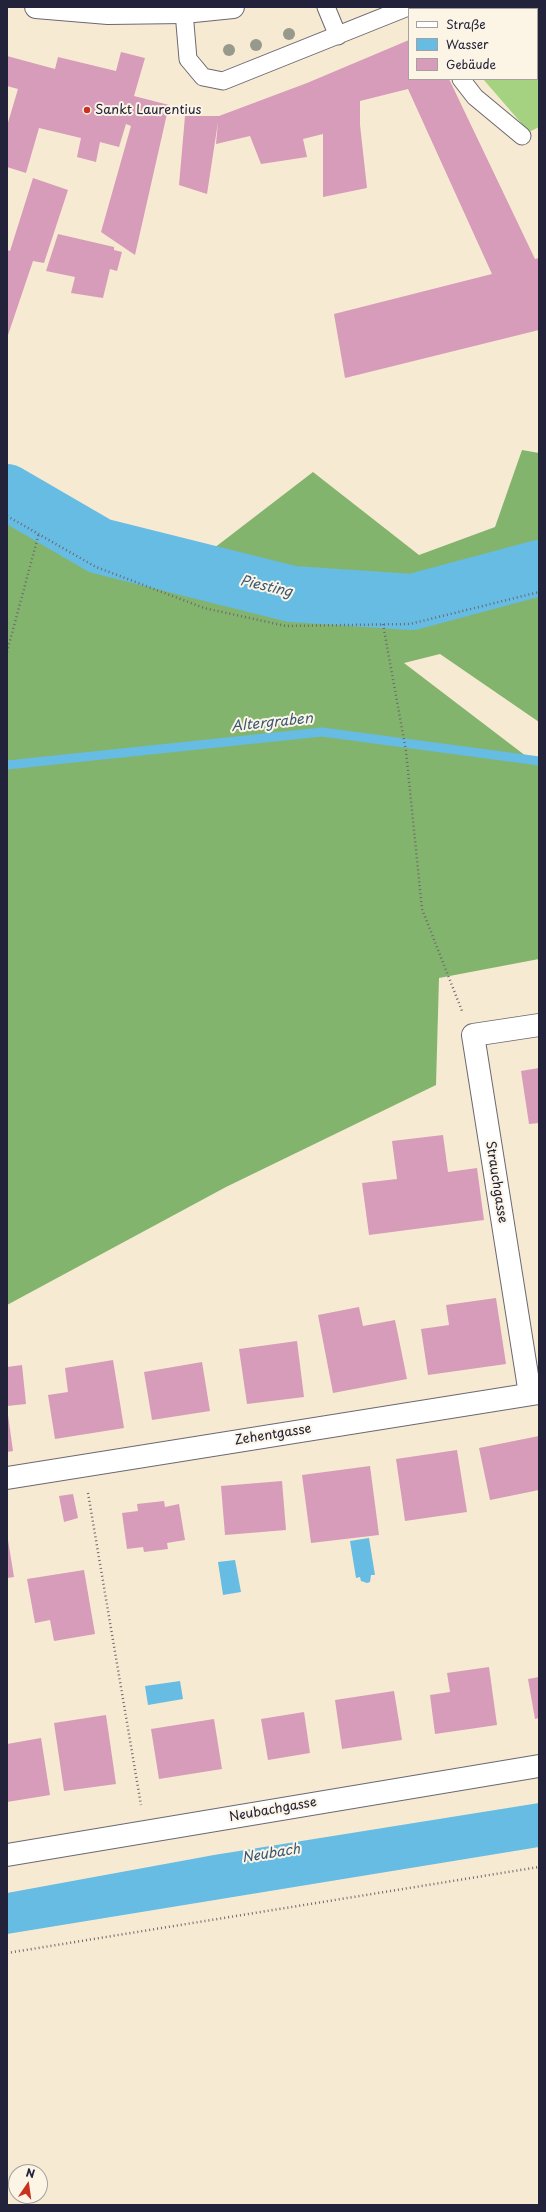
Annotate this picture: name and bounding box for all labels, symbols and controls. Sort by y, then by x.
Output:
legend [408,8,538,80]
text: Straße [446,15,486,33]
text: Wasser [446,35,489,53]
text: Gebäude [446,55,496,73]
place label: Sankt Laurentius [95,102,201,118]
marker: Sankt Laurentius [82,105,92,115]
water label: Piesting [238,573,294,601]
water label: Altergraben [230,710,314,736]
street label: Strauchgasse [482,1140,510,1224]
street label: Zehentgasse [234,1421,312,1449]
street label: Neubachgasse [228,1795,318,1825]
water label: Neubach [241,1841,301,1867]
north arrow [8,2164,48,2204]
text: N [24,2164,37,2182]

